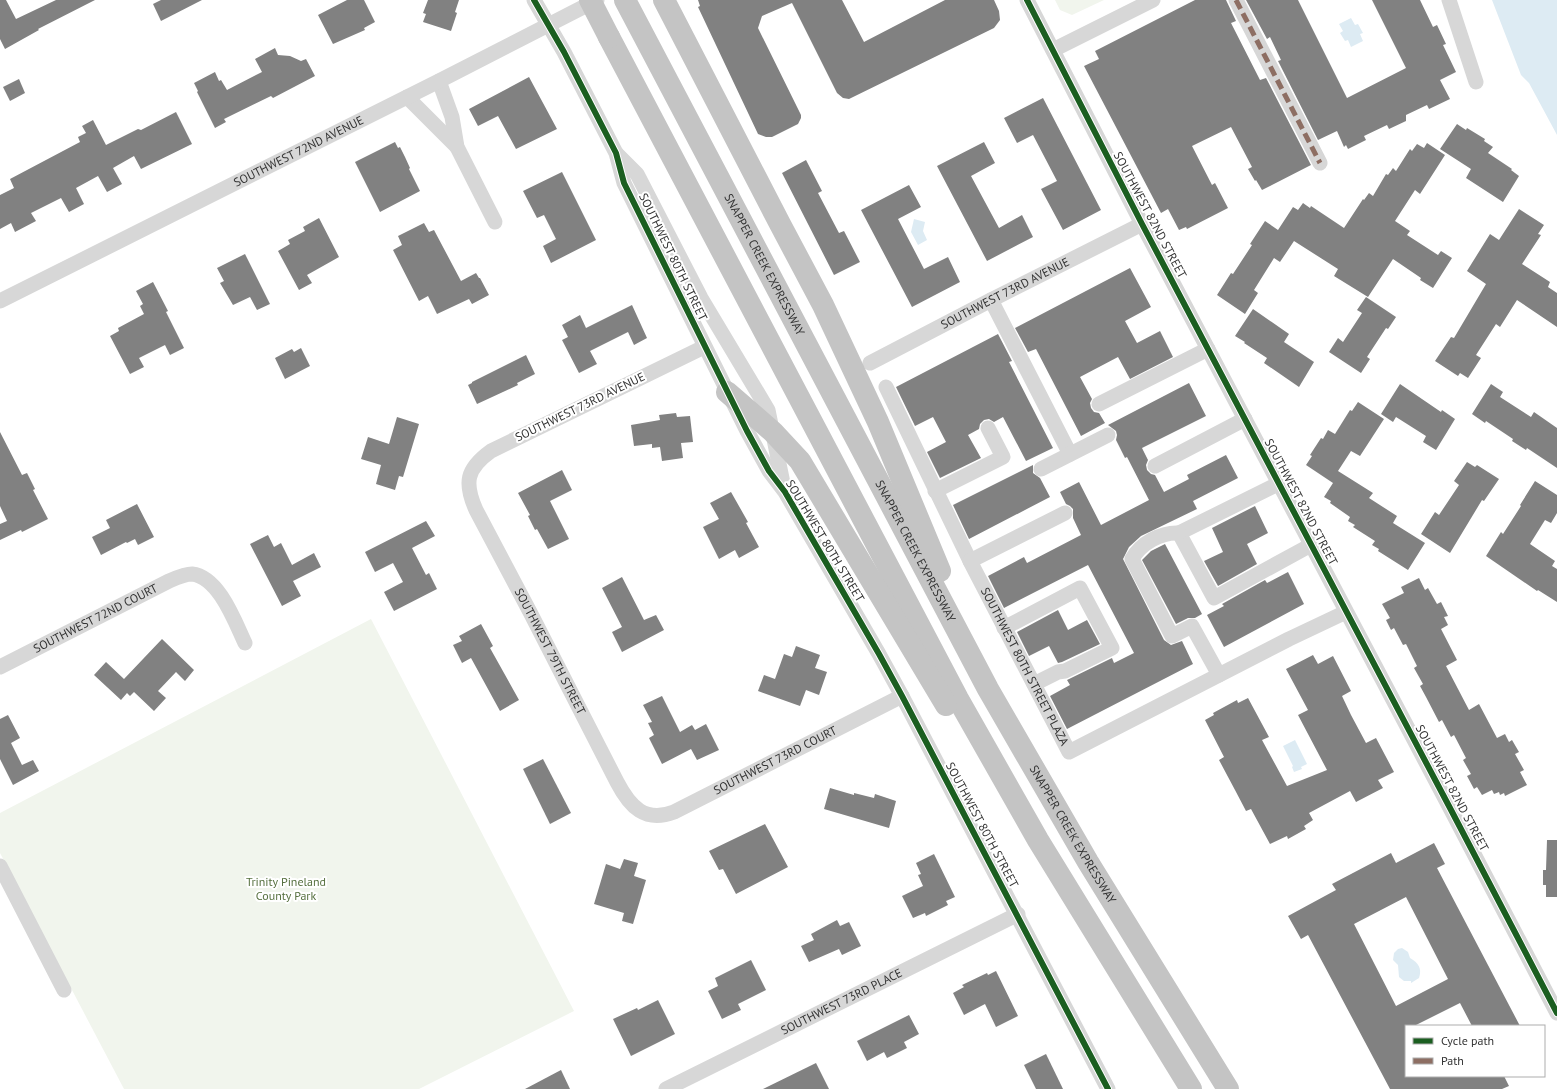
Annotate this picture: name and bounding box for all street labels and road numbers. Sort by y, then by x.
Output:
street label: SOUTHWEST 72ND AVENUE [231,112,366,190]
street label: SOUTHWEST 82ND STREET [1111,149,1190,281]
street label: SOUTHWEST 80TH STREET [636,191,711,323]
street label: SNAPPER CREEK EXPRESSWAY [721,191,808,338]
street label: SOUTHWEST 73RD AVENUE [938,254,1072,332]
street label: SOUTHWEST 73RD AVENUE [513,369,647,444]
street label: SOUTHWEST 82ND STREET [1262,436,1341,568]
street label: SOUTHWEST 80TH STREET [783,477,868,605]
street label: SNAPPER CREEK EXPRESSWAY [872,477,959,625]
street label: SOUTHWEST 72ND COURT [31,580,160,656]
street label: SOUTHWEST 79TH STREET [512,585,589,717]
street label: SOUTHWEST 80TH STREET PLAZA [978,585,1072,748]
street label: SOUTHWEST 73RD COURT [711,722,839,798]
street label: SOUTHWEST 82ND STREET [1413,722,1492,854]
street label: SOUTHWEST 80TH STREET [943,759,1022,890]
street label: SNAPPER CREEK EXPRESSWAY [1027,762,1120,906]
street label: SOUTHWEST 73RD PLACE [778,965,904,1038]

